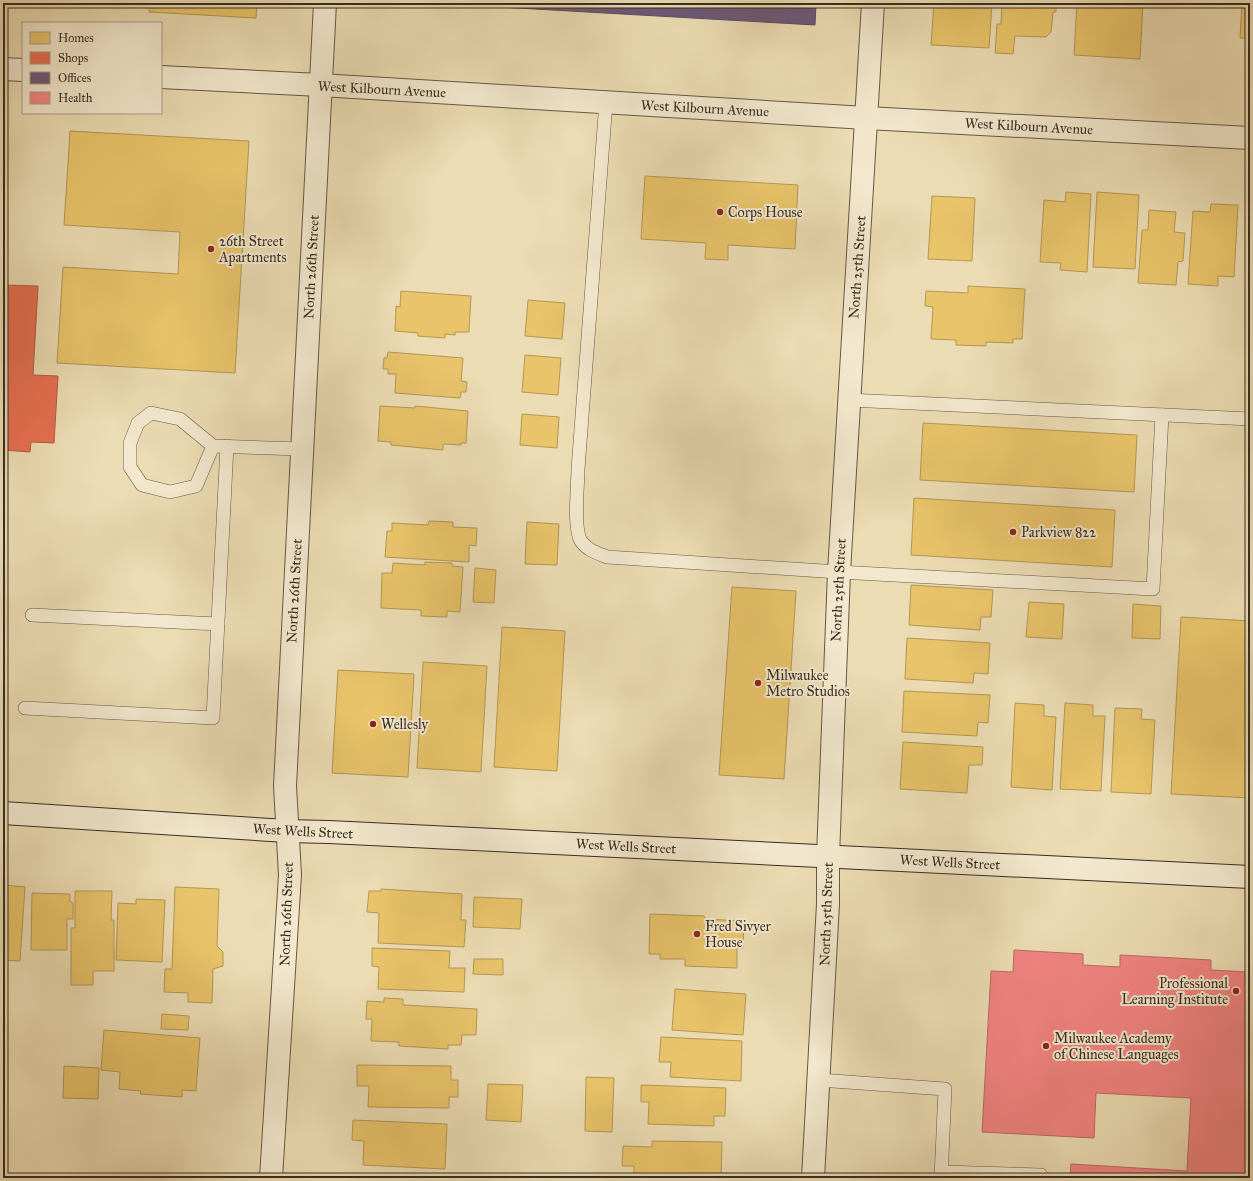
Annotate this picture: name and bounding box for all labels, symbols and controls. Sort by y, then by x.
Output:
legend [22,22,162,114]
text: Homes [58,31,94,45]
text: Shops [58,51,88,65]
text: Offices [58,71,91,85]
street label: West Kilbourn Avenue [317,78,447,101]
text: Health [58,91,93,105]
street label: West Kilbourn Avenue [640,97,770,120]
street label: West Kilbourn Avenue [964,115,1094,138]
place label: Corps House [728,204,803,221]
marker: Corps House [715,207,725,217]
street label: North 26th Street [300,214,323,320]
street label: North 25th Street [845,215,870,319]
place label: 26th Street Apartments [218,233,287,266]
marker: 26th Street Apartments [206,244,216,254]
place label: Parkview 822 [1021,524,1096,541]
marker: Parkview 822 [1008,527,1018,537]
street label: North 26th Street [283,538,306,644]
street label: North 25th Street [827,538,850,642]
place label: Milwaukee Metro Studios [766,667,850,700]
marker: Milwaukee Metro Studios [753,678,763,688]
place label: Wellesly [381,716,429,733]
marker: Wellesly [368,719,378,729]
street label: West Wells Street [252,820,354,843]
street label: West Wells Street [575,835,677,858]
street label: West Wells Street [899,851,1001,874]
street label: North 26th Street [276,862,297,966]
street label: North 25th Street [816,862,837,966]
place label: Fred Sivyer House [705,918,772,951]
marker: Fred Sivyer House [692,929,702,939]
place label: Professional Learning Institute [1122,975,1228,1008]
marker: Professional Learning Institute [1231,986,1241,996]
place label: Milwaukee Academy of Chinese Languages [1054,1030,1179,1063]
marker: Milwaukee Academy of Chinese Languages [1041,1041,1051,1051]

